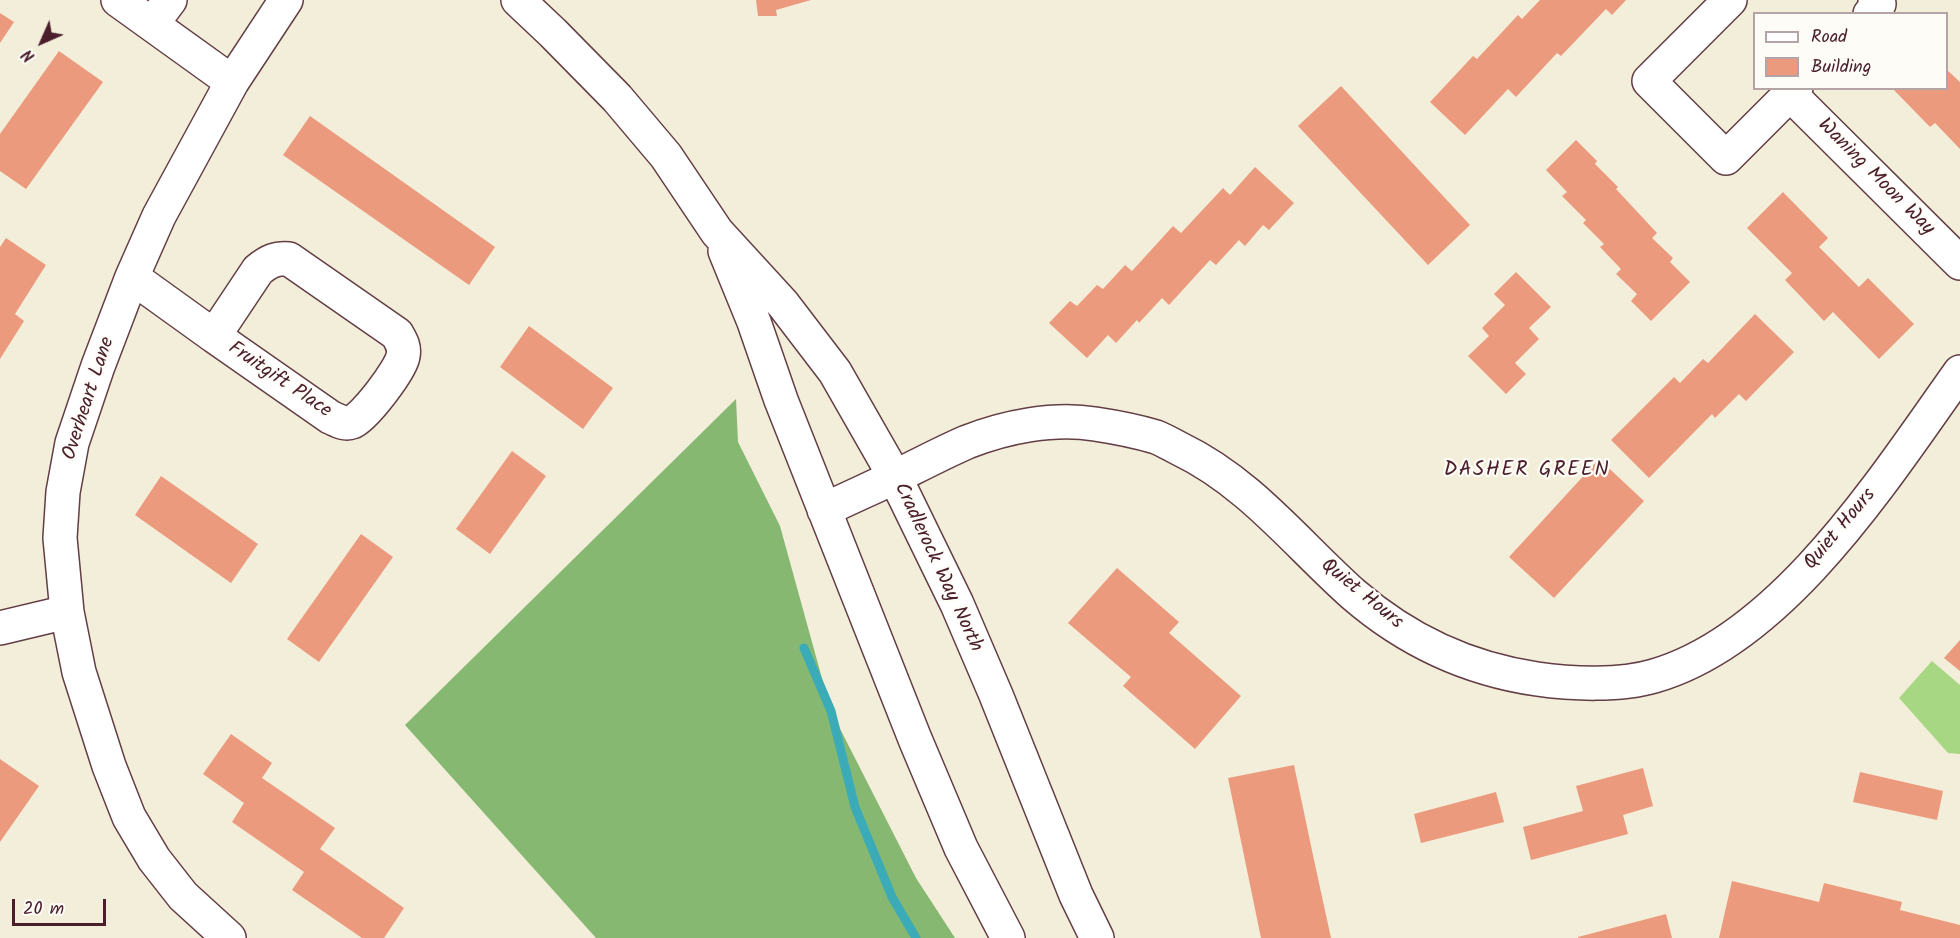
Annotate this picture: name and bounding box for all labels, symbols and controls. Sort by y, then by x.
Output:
north arrow [12,12,72,72]
legend [1753,12,1948,90]
text: Road [1811,23,1847,52]
text: N [17,43,41,68]
text: Building [1811,53,1871,82]
street label: Waning Moon Way [1812,115,1938,241]
street label: Overheart Lane [59,335,121,463]
street label: Fruitgift Place [223,338,335,424]
district label: DASHER GREEN [1444,458,1610,484]
street label: Cradlerock Way North [887,480,987,656]
street label: Quiet Hours [1800,484,1882,576]
street label: Quiet Hours [1315,554,1407,636]
scale bar [15,887,110,925]
text: 20 m [23,895,64,924]

